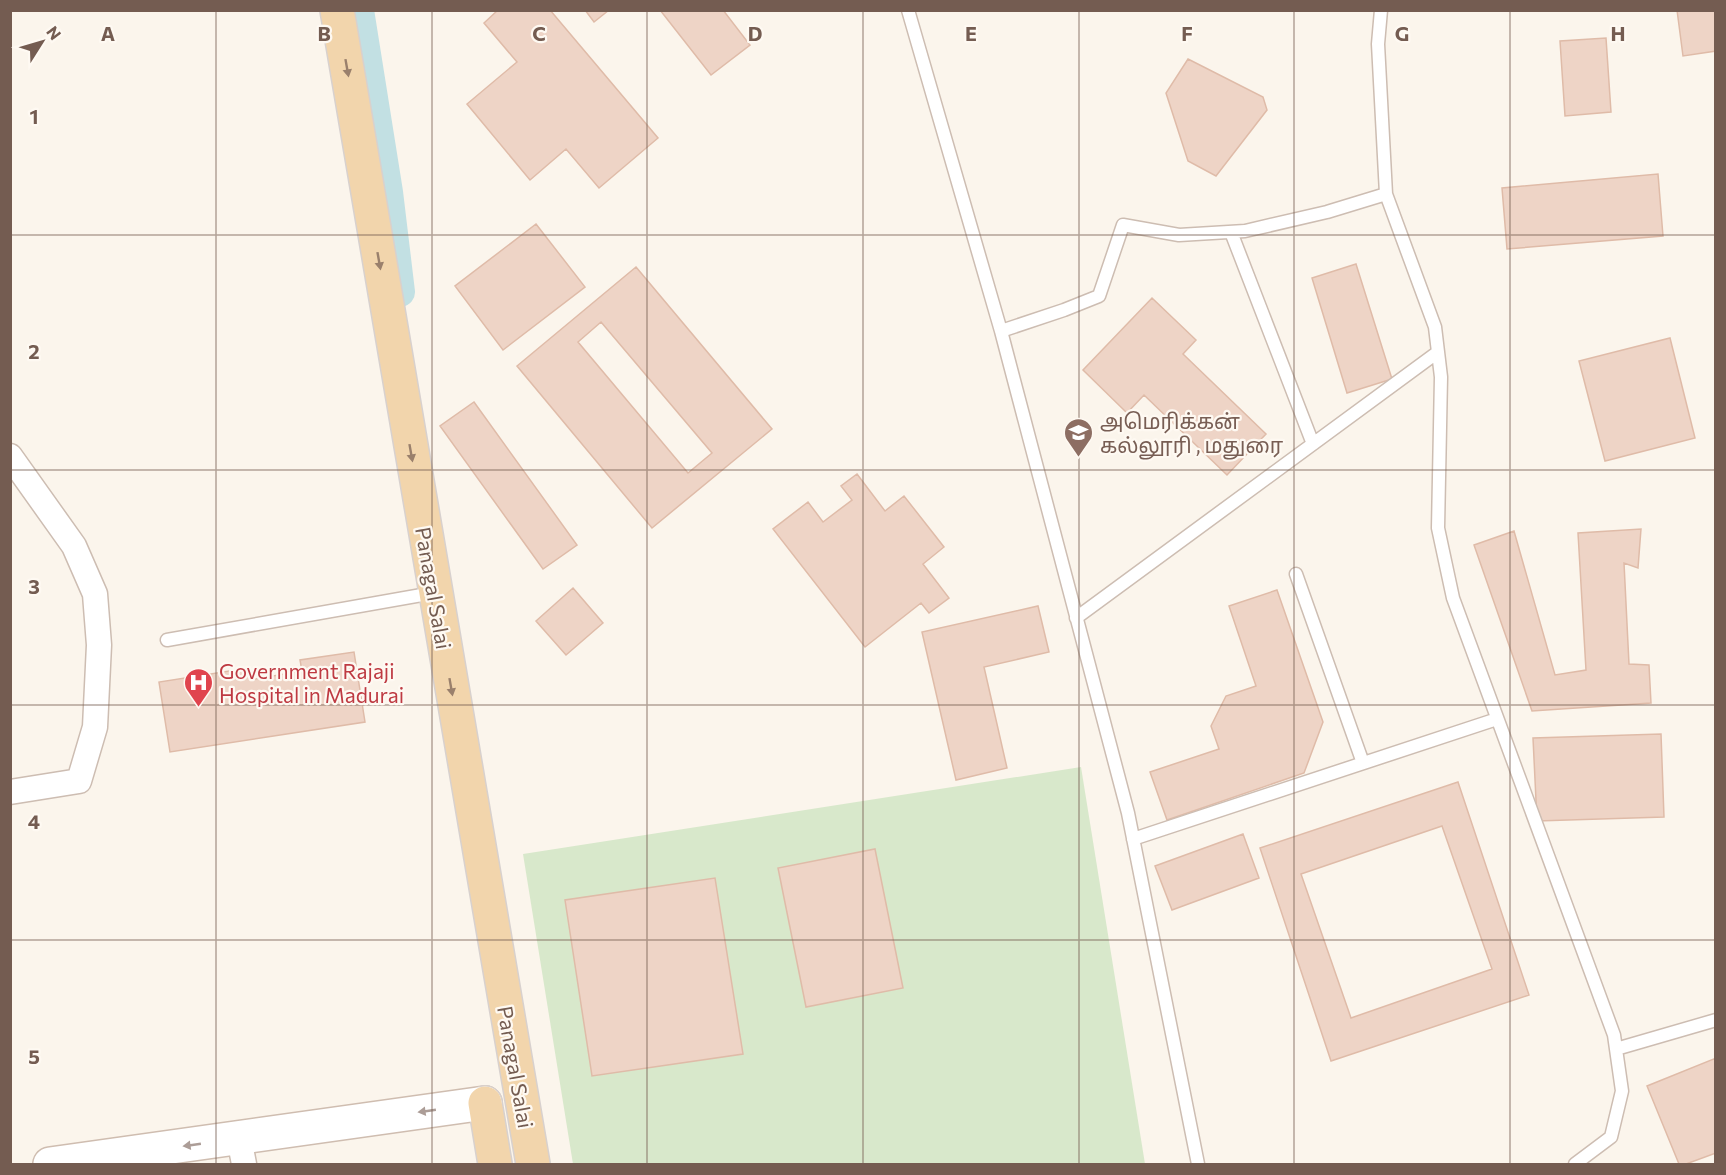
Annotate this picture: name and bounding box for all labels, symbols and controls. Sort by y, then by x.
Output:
north arrow [12,12,72,72]
text: A [101,21,115,45]
text: B [317,21,331,45]
text: C [532,21,546,45]
text: D [748,21,762,45]
text: E [965,21,977,45]
text: F [1181,21,1193,45]
text: G [1395,21,1409,45]
text: H [1611,21,1626,45]
text: N [43,22,66,43]
one-way arrow [342,59,351,78]
text: 1 [29,104,39,128]
one-way arrow [375,251,384,270]
text: 2 [28,339,40,363]
place label: அமெரிக்கன் கல்லூரி , மதுரை [1100,408,1284,460]
school or university icon: அமெரிக்கன் கல்லூரி , மதுரை [1063,416,1095,458]
one-way arrow [407,443,416,462]
street label: Panagal Salai [411,525,457,651]
text: 3 [28,574,40,598]
place label: Government Rajaji Hospital in Madurai [219,658,404,707]
hospital icon: Government Rajaji Hospital in Madurai [182,666,214,708]
one-way arrow [446,677,455,696]
text: 4 [28,809,40,833]
street label: Panagal Salai [493,1004,539,1130]
text: 5 [28,1044,40,1068]
one-way arrow [417,1107,436,1116]
one-way arrow [183,1140,202,1149]

